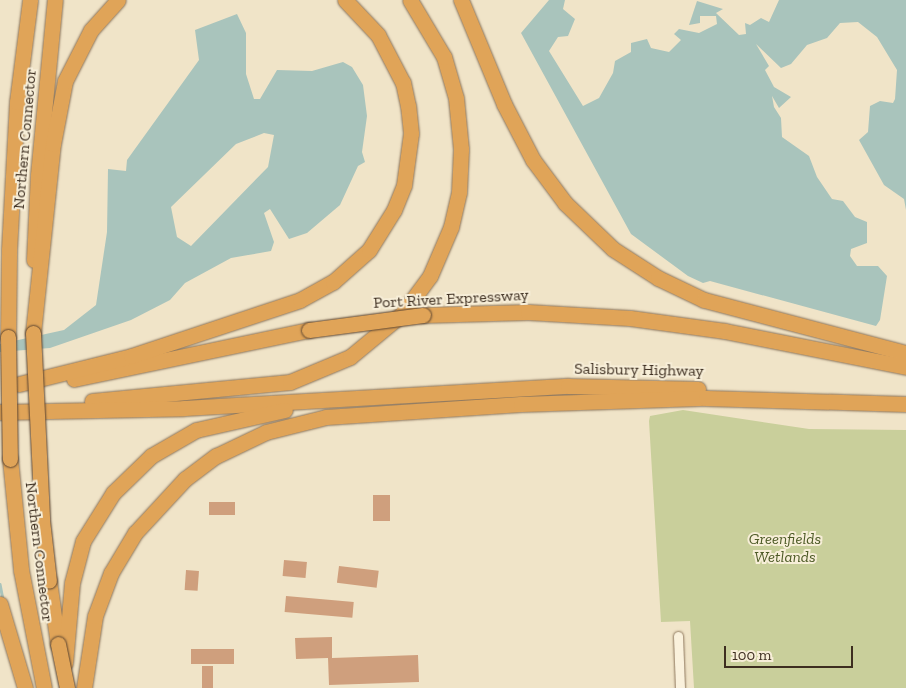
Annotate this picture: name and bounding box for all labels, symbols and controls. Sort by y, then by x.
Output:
street label: Northern Connector [9,68,41,210]
street label: Port River Expressway [373,285,529,313]
street label: Salisbury Highway [574,359,704,381]
street label: Northern Connector [21,481,57,623]
park label: Greenfields Wetlands [749,529,821,567]
scale bar [726,636,855,668]
text: 100 m [732,646,771,664]

